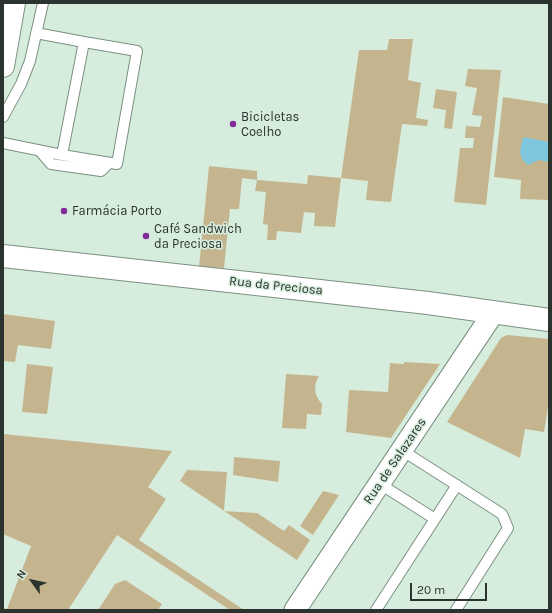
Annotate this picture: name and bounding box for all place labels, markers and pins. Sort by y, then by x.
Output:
place label: Bicicletas Coelho [241,109,299,140]
marker: Bicicletas Coelho [228,119,238,129]
place label: Farmácia Porto [72,203,161,219]
marker: Farmácia Porto [59,206,69,216]
place label: Café Sandwich da Preciosa [154,221,242,252]
marker: Café Sandwich da Preciosa [141,231,151,241]

